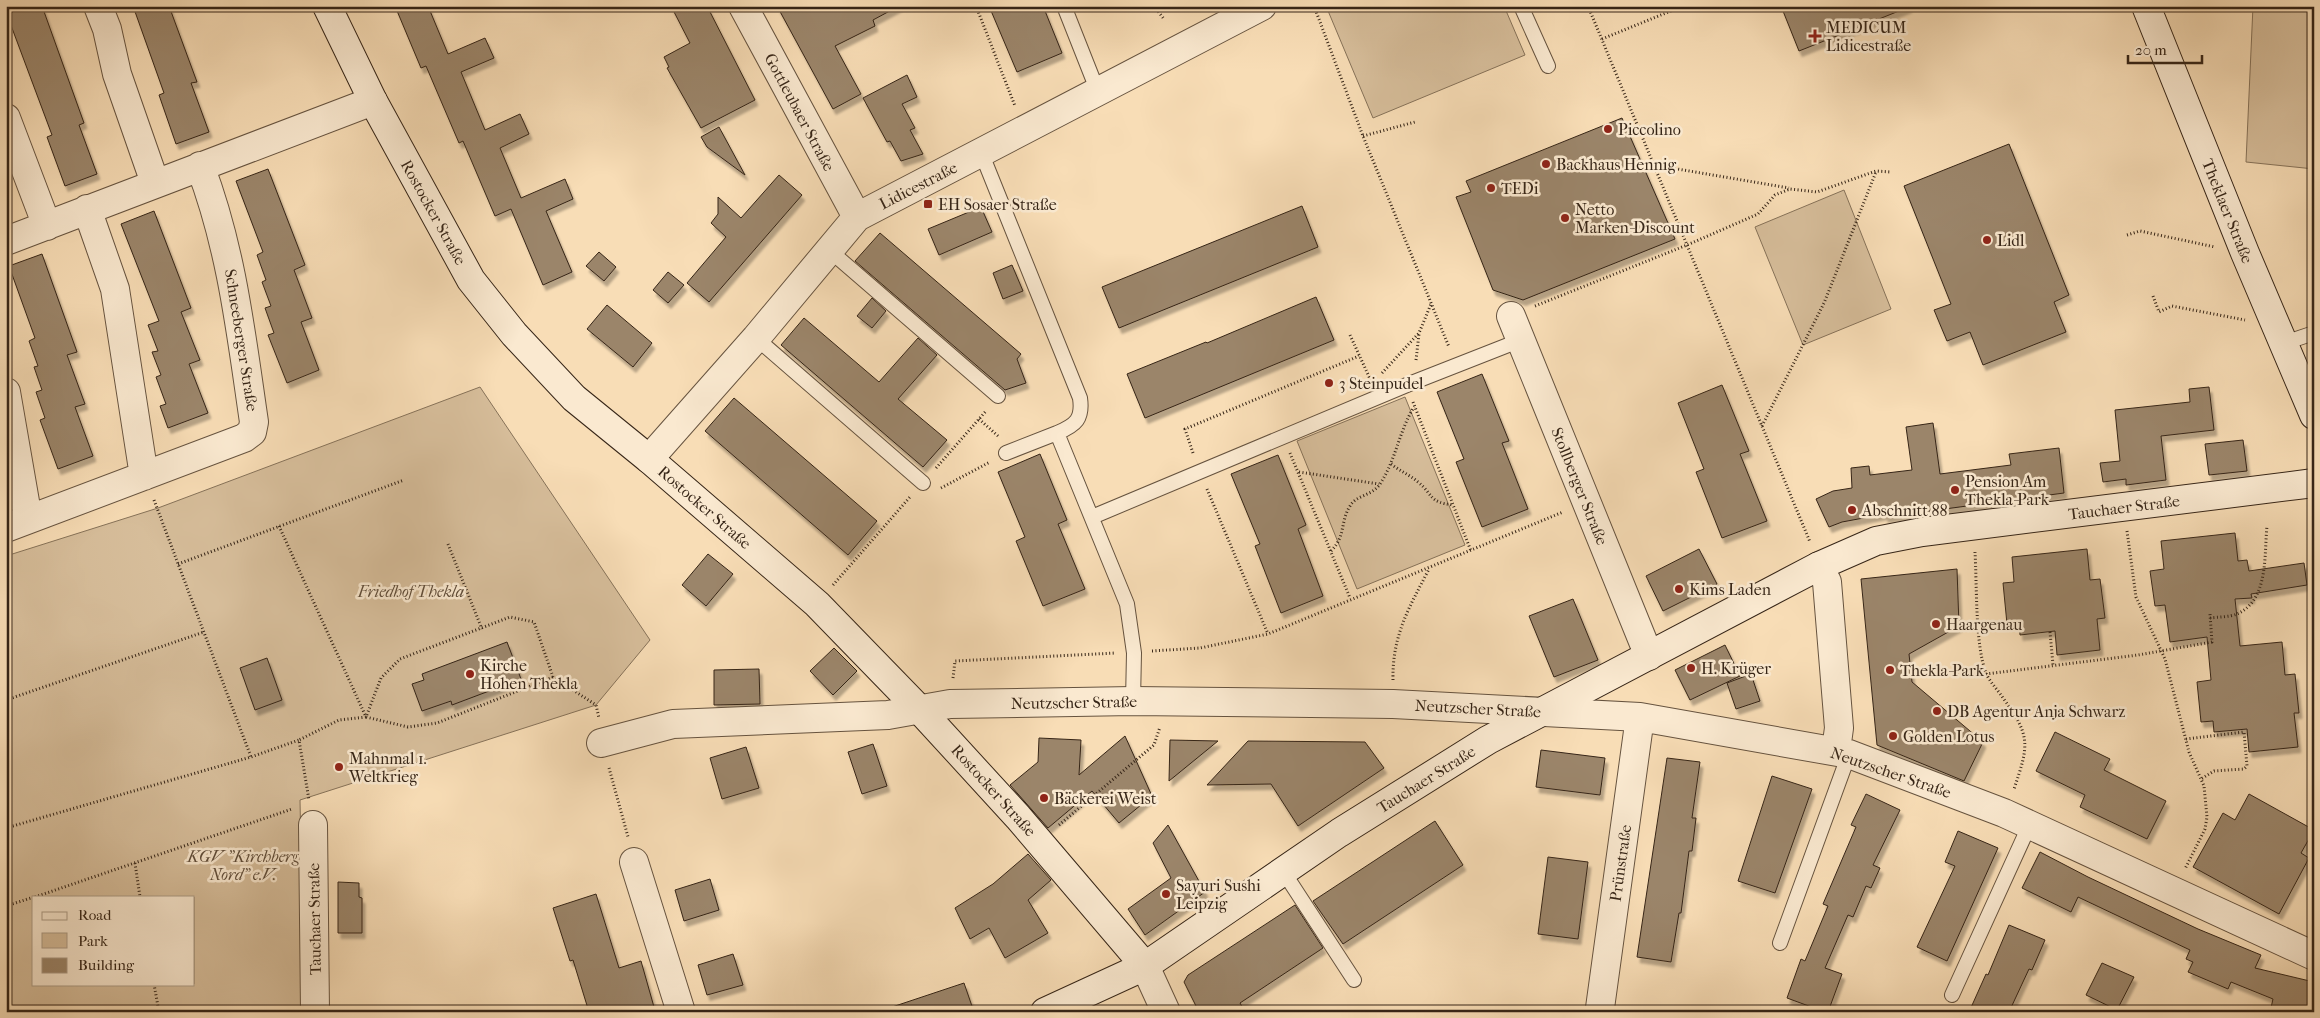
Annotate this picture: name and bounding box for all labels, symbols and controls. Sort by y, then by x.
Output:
place label: MEDICUM Lidicestraße [1826,18,1911,55]
marker: MEDICUM Lidicestraße [1808,29,1822,43]
scale bar [2128,32,2201,64]
text: 20 m [2135,41,2167,59]
street label: Gottleubaer Straße [760,50,839,174]
place label: Piccolino [1618,120,1681,139]
marker: Piccolino [1602,123,1614,135]
place label: Backhaus Hennig [1556,155,1676,174]
street label: Rostocker Straße [397,156,470,268]
street label: Theklaer Straße [2198,156,2257,266]
street label: Lidicestraße [876,158,961,213]
marker: Backhaus Hennig [1540,158,1552,170]
place label: TEDi [1501,179,1539,198]
marker: TEDi [1485,182,1497,194]
place label: EH Sosaer Straße [938,195,1057,214]
marker: EH Sosaer Straße [922,198,934,210]
place label: Netto Marken-Discount [1575,200,1695,237]
marker: Netto Marken-Discount [1559,212,1571,224]
place label: Lidl [1997,231,2025,250]
marker: Lidl [1981,234,1993,246]
street label: Schneeberger Straße [221,268,262,413]
place label: 3 Steinpudel [1339,374,1424,393]
marker: 3 Steinpudel [1323,377,1335,389]
street label: Stollberger Straße [1547,425,1612,548]
street label: Rostocker Straße [654,462,755,553]
place label: Pension Am Thekla-Park [1965,472,2050,509]
marker: Pension Am Thekla-Park [1949,484,1961,496]
street label: Tauchaer Straße [2067,491,2181,524]
place label: Abschnitt 88 [1861,501,1947,520]
marker: Abschnitt 88 [1846,504,1858,516]
place label: Kims Laden [1689,580,1772,599]
park label: Friedhof Thekla [357,582,464,601]
marker: Kims Laden [1673,583,1685,595]
place label: Haargenau [1946,615,2022,634]
marker: Haargenau [1930,618,1942,630]
place label: Kirche Hohen Thekla [480,656,579,693]
place label: H. Krüger [1701,659,1771,678]
place label: Thekla-Park [1900,661,1985,680]
marker: H. Krüger [1685,662,1697,674]
marker: Thekla-Park [1884,664,1896,676]
marker: Kirche Hohen Thekla [464,668,476,680]
street label: Neutzscher Straße [1011,692,1137,713]
street label: Neutzscher Straße [1414,696,1542,721]
place label: DB Agentur Anja Schwarz [1947,702,2125,721]
marker: DB Agentur Anja Schwarz [1931,705,1943,717]
place label: Golden Lotus [1903,727,1995,746]
marker: Golden Lotus [1887,730,1899,742]
street label: Rostocker Straße [947,740,1040,840]
street label: Tauchaer Straße [1374,742,1479,817]
street label: Neutzscher Straße [1828,743,1954,802]
place label: Mahnmal 1. Weltkrieg [348,749,427,786]
marker: Mahnmal 1. Weltkrieg [333,761,345,773]
place label: Bäckerei Weist [1054,789,1157,808]
marker: Bäckerei Weist [1038,792,1050,804]
street label: Prünstraße [1606,823,1635,903]
park label: KGV "Kirchberg Nord" e.V. [187,847,299,884]
street label: Tauchaer Straße [304,863,325,975]
place label: Sayuri Sushi Leipzig [1176,876,1261,913]
marker: Sayuri Sushi Leipzig [1160,888,1172,900]
legend [32,896,195,986]
text: Road [78,906,112,924]
text: Park [78,932,108,950]
text: Building [78,956,135,974]

